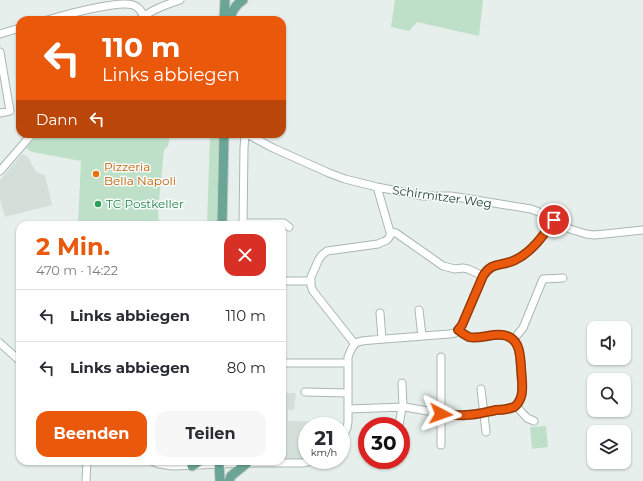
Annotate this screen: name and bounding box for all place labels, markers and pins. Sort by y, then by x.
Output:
place label: Pizzeria Bella Napoli [104,159,176,188]
marker: Pizzeria Bella Napoli [91,169,101,179]
place label: TC Postkeller [106,196,184,211]
marker: TC Postkeller [93,199,103,209]
pin [537,203,571,237]

